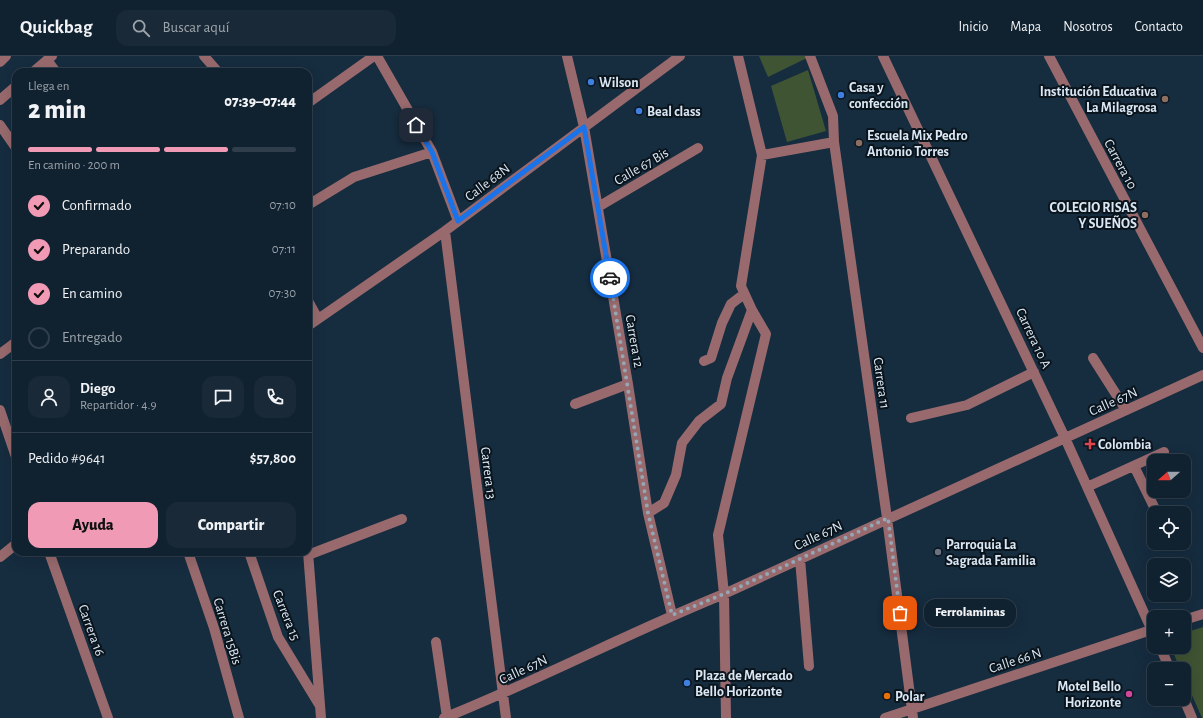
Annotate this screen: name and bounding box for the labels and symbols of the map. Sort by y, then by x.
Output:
place label: Wilson [599,76,639,90]
marker: Wilson [586,77,596,87]
place label: Casa y confección [849,81,908,111]
place label: Institución Educativa La Milagrosa [1040,85,1157,115]
marker: Casa y confección [836,90,846,100]
marker: Institución Educativa La Milagrosa [1160,94,1170,104]
place label: Beal class [647,105,701,119]
marker: Beal class [634,106,644,116]
pin [399,108,433,142]
place label: Escuela Mix Pedro Antonio Torres [867,129,968,159]
street label: Carrera 10 [1101,137,1139,192]
marker: Escuela Mix Pedro Antonio Torres [854,138,864,148]
street label: Calle 67 Bis [612,146,671,188]
street label: Calle 68N [463,161,513,204]
place label: COLEGIO RISAS Y SUEÑOS [1050,201,1137,231]
marker: COLEGIO RISAS Y SUEÑOS [1140,210,1150,220]
courier [590,258,630,298]
street label: Carrera 10 A [1013,306,1053,371]
street label: Carrera 12 [622,314,646,369]
street label: Carrera 11 [870,356,892,410]
street label: Calle 67N [1087,385,1140,419]
place label: Colombia [1098,438,1152,452]
marker: Colombia [1085,439,1095,449]
street label: Carrera 13 [478,446,498,500]
north arrow [1147,454,1191,498]
street label: Calle 67N [792,519,845,553]
place label: Parroquia La Sagrada Familia [946,538,1036,568]
marker: Parroquia La Sagrada Familia [933,547,943,557]
street label: Carrera 15 [270,588,303,643]
street label: Carrera 15Bis [210,596,244,666]
pin [883,596,917,630]
callout: Ferrolaminas [924,599,1016,627]
street label: Carrera 16 [75,603,107,658]
street label: Calle 66 N [987,646,1043,676]
street label: Calle 67N [497,653,550,687]
place label: Plaza de Mercado Bello Horizonte [695,669,793,699]
marker: Plaza de Mercado Bello Horizonte [682,678,692,688]
place label: Motel Bello Horizonte [1057,680,1121,710]
marker: Motel Bello Horizonte [1124,689,1134,699]
place label: Polar [895,690,925,704]
marker: Polar [882,691,892,701]

